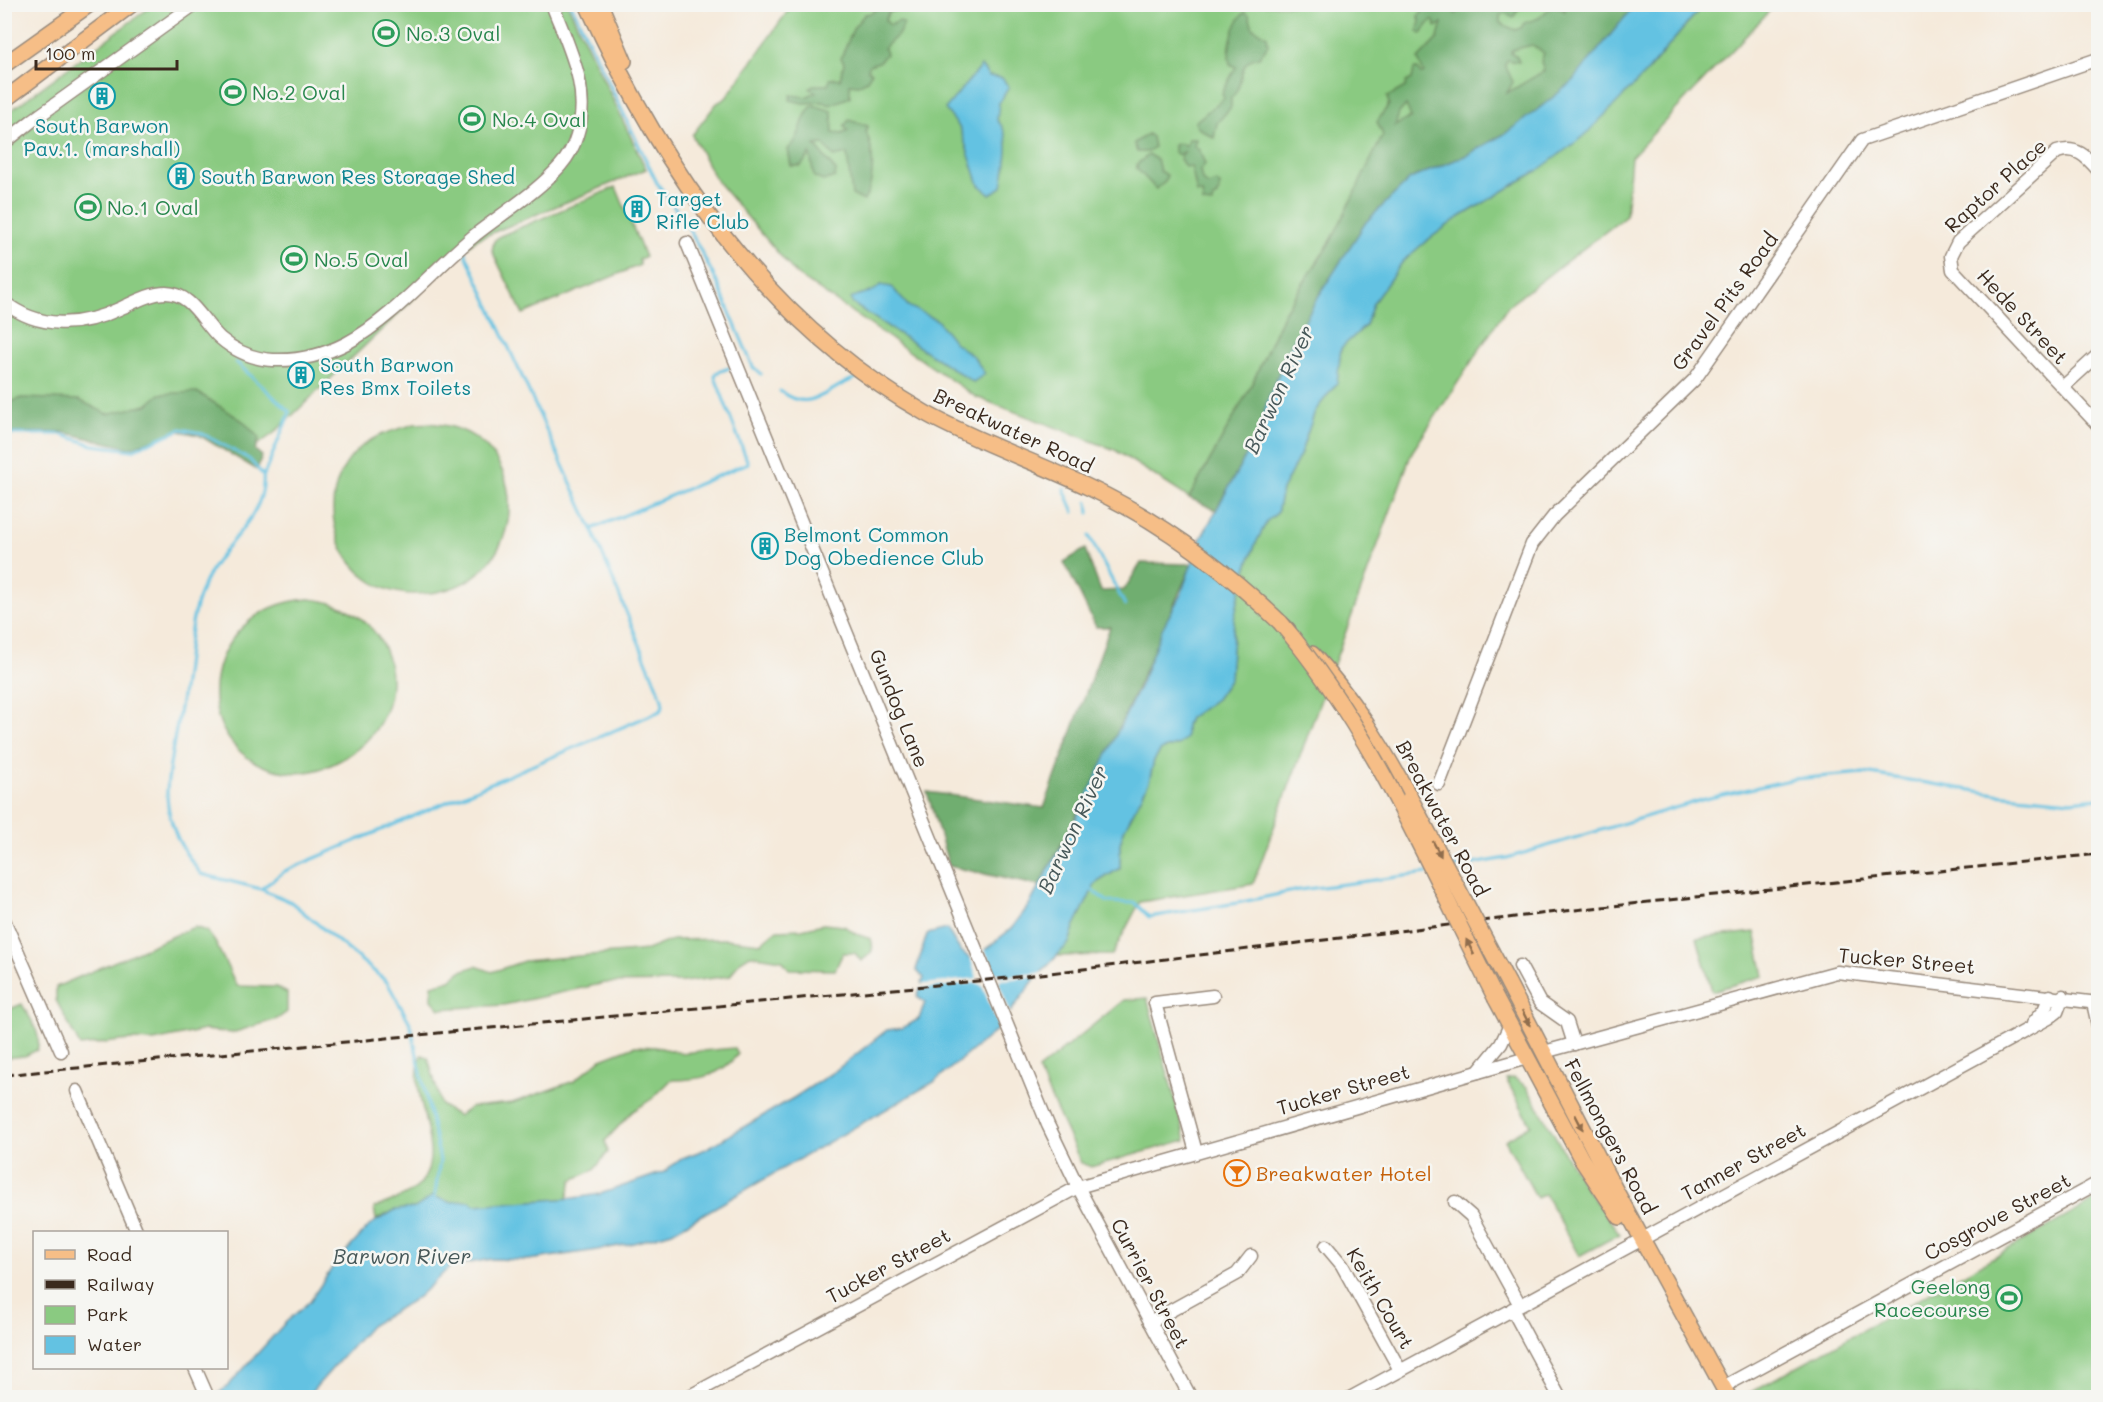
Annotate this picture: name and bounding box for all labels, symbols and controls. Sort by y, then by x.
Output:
sports icon: No.3 Oval [371,18,401,48]
place label: No.3 Oval [406,20,501,46]
scale bar [36,33,177,71]
text: 100 m [45,41,95,65]
sports icon: No.2 Oval [218,77,248,107]
place label: No.2 Oval [252,79,346,105]
building icon: South Barwon Pav.1. (marshall) [87,81,117,111]
sports icon: No.4 Oval [457,104,487,134]
place label: No.4 Oval [492,106,587,132]
place label: South Barwon Pav.1. (marshall) [24,112,180,161]
street label: Raptor Place [1939,132,2051,238]
building icon: South Barwon Res Storage Shed [166,161,196,191]
place label: South Barwon Res Storage Shed [201,163,515,189]
place label: Target Rifle Club [656,185,750,234]
sports icon: No.1 Oval [73,192,103,222]
place label: No.1 Oval [107,194,199,220]
building icon: Target Rifle Club [622,194,652,224]
street label: Gravel Pits Road [1665,227,1783,375]
sports icon: No.5 Oval [279,244,309,274]
place label: No.5 Oval [314,246,409,272]
street label: Hede Street [1972,263,2074,369]
water label: Barwon River [1237,321,1319,457]
place label: South Barwon Res Bmx Toilets [320,351,471,400]
building icon: South Barwon Res Bmx Toilets [286,360,316,390]
street label: Breakwater Road [930,382,1098,478]
place label: Belmont Common Dog Obedience Club [784,521,984,570]
building icon: Belmont Common Dog Obedience Club [750,531,780,561]
street label: Gundog Lane [864,645,936,771]
street label: Breakwater Road [1391,735,1495,901]
water label: Barwon River [1031,761,1113,897]
one-way arrow [1432,841,1442,858]
one-way arrow [1465,939,1474,956]
street label: Tucker Street [1838,941,1976,979]
one-way arrow [1521,1009,1531,1026]
street label: Fellmongers Road [1559,1054,1663,1218]
street label: Tucker Street [1274,1058,1412,1120]
one-way arrow [1574,1113,1584,1130]
street label: Tanner Street [1676,1116,1810,1206]
bar icon: Breakwater Hotel [1222,1158,1252,1188]
place label: Breakwater Hotel [1256,1160,1432,1186]
street label: Cosgrove Street [1919,1166,2075,1266]
street label: Currier Street [1106,1213,1196,1353]
street label: Tucker Street [821,1221,955,1309]
legend [33,1231,228,1369]
text: Road [87,1242,132,1266]
water label: Barwon River [333,1242,471,1269]
street label: Keith Court [1341,1243,1421,1353]
text: Railway [87,1272,154,1296]
place label: Geelong Racecourse [1874,1273,1990,1322]
sports icon: Geelong Racecourse [1994,1283,2024,1313]
text: Park [87,1302,128,1326]
text: Water [87,1332,142,1356]

